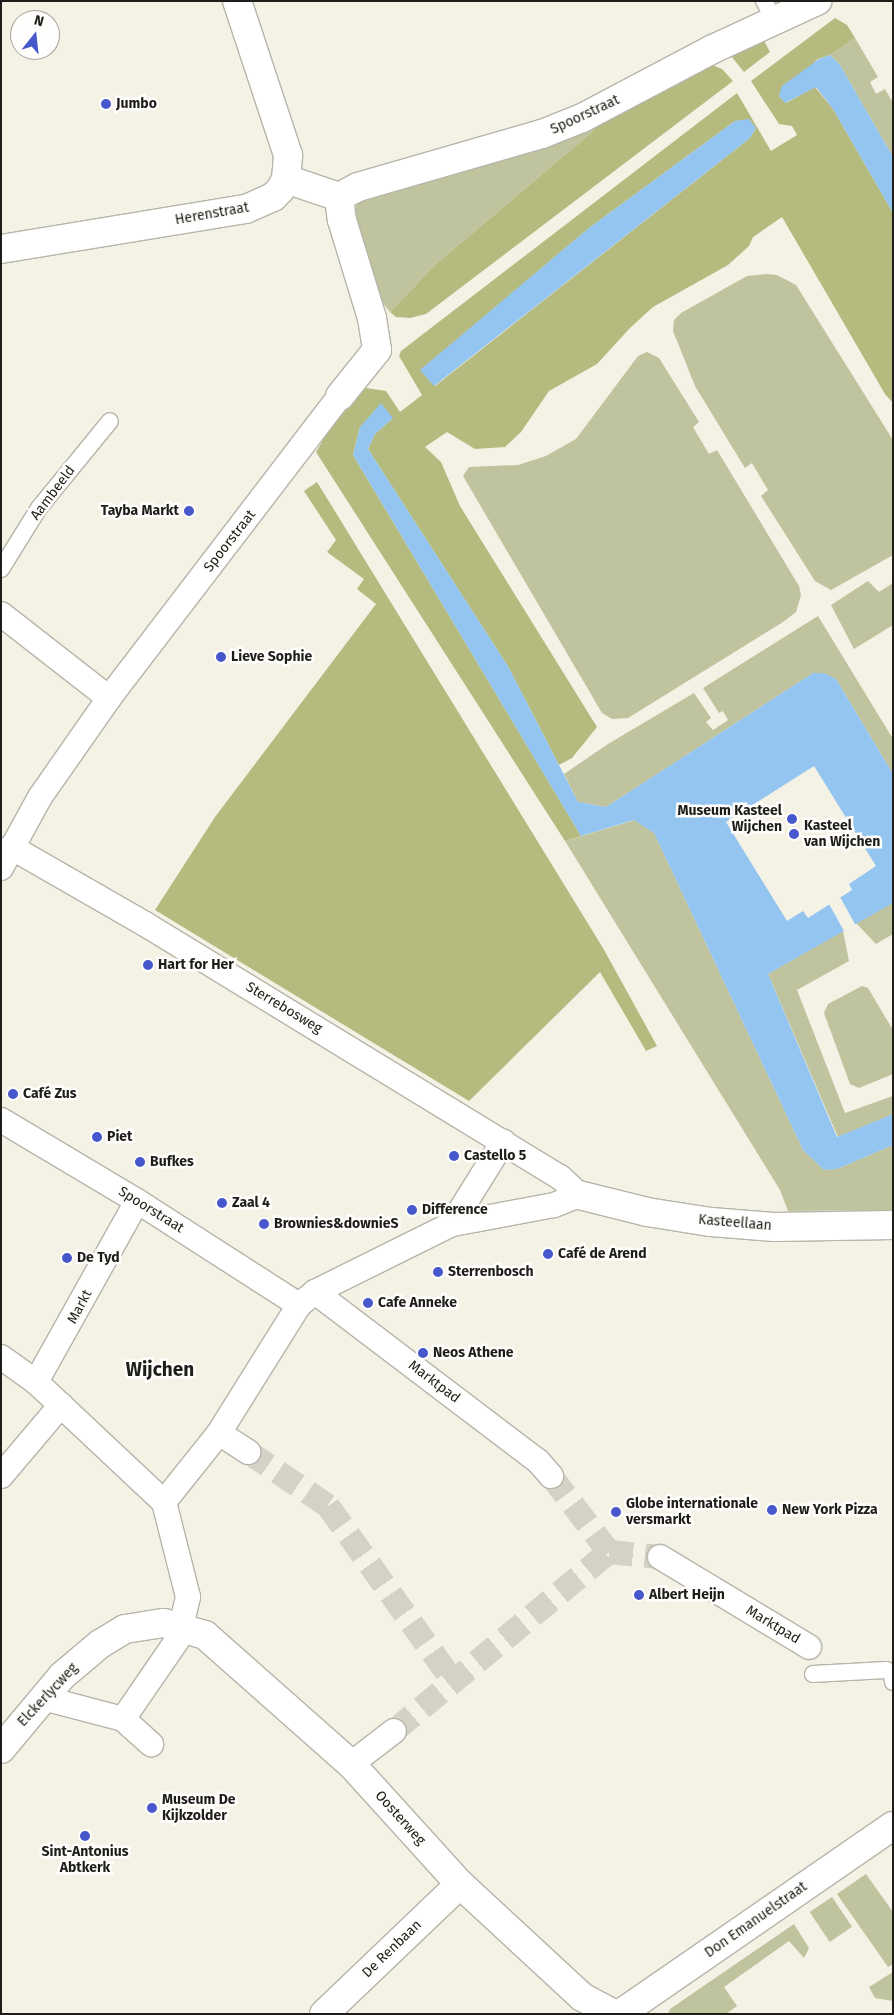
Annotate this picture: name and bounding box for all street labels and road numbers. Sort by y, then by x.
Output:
street label: Spoorstraat [548,92,622,138]
street label: Herenstraat [174,199,250,229]
street label: Aambeeld [27,463,79,523]
street label: Spoorstraat [201,507,259,575]
street label: Sterrebosweg [243,979,325,1037]
street label: Spoorstraat [115,1183,187,1237]
street label: Kasteellaan [698,1211,772,1235]
street label: Markt [64,1287,96,1327]
street label: Marktpad [405,1357,463,1407]
street label: Marktpad [743,1602,803,1648]
street label: Elckerlycweg [14,1660,82,1730]
street label: Oosterweg [371,1787,429,1849]
street label: Don Emanuelstraat [702,1878,810,1962]
street label: De Renbaan [359,1917,425,1981]

